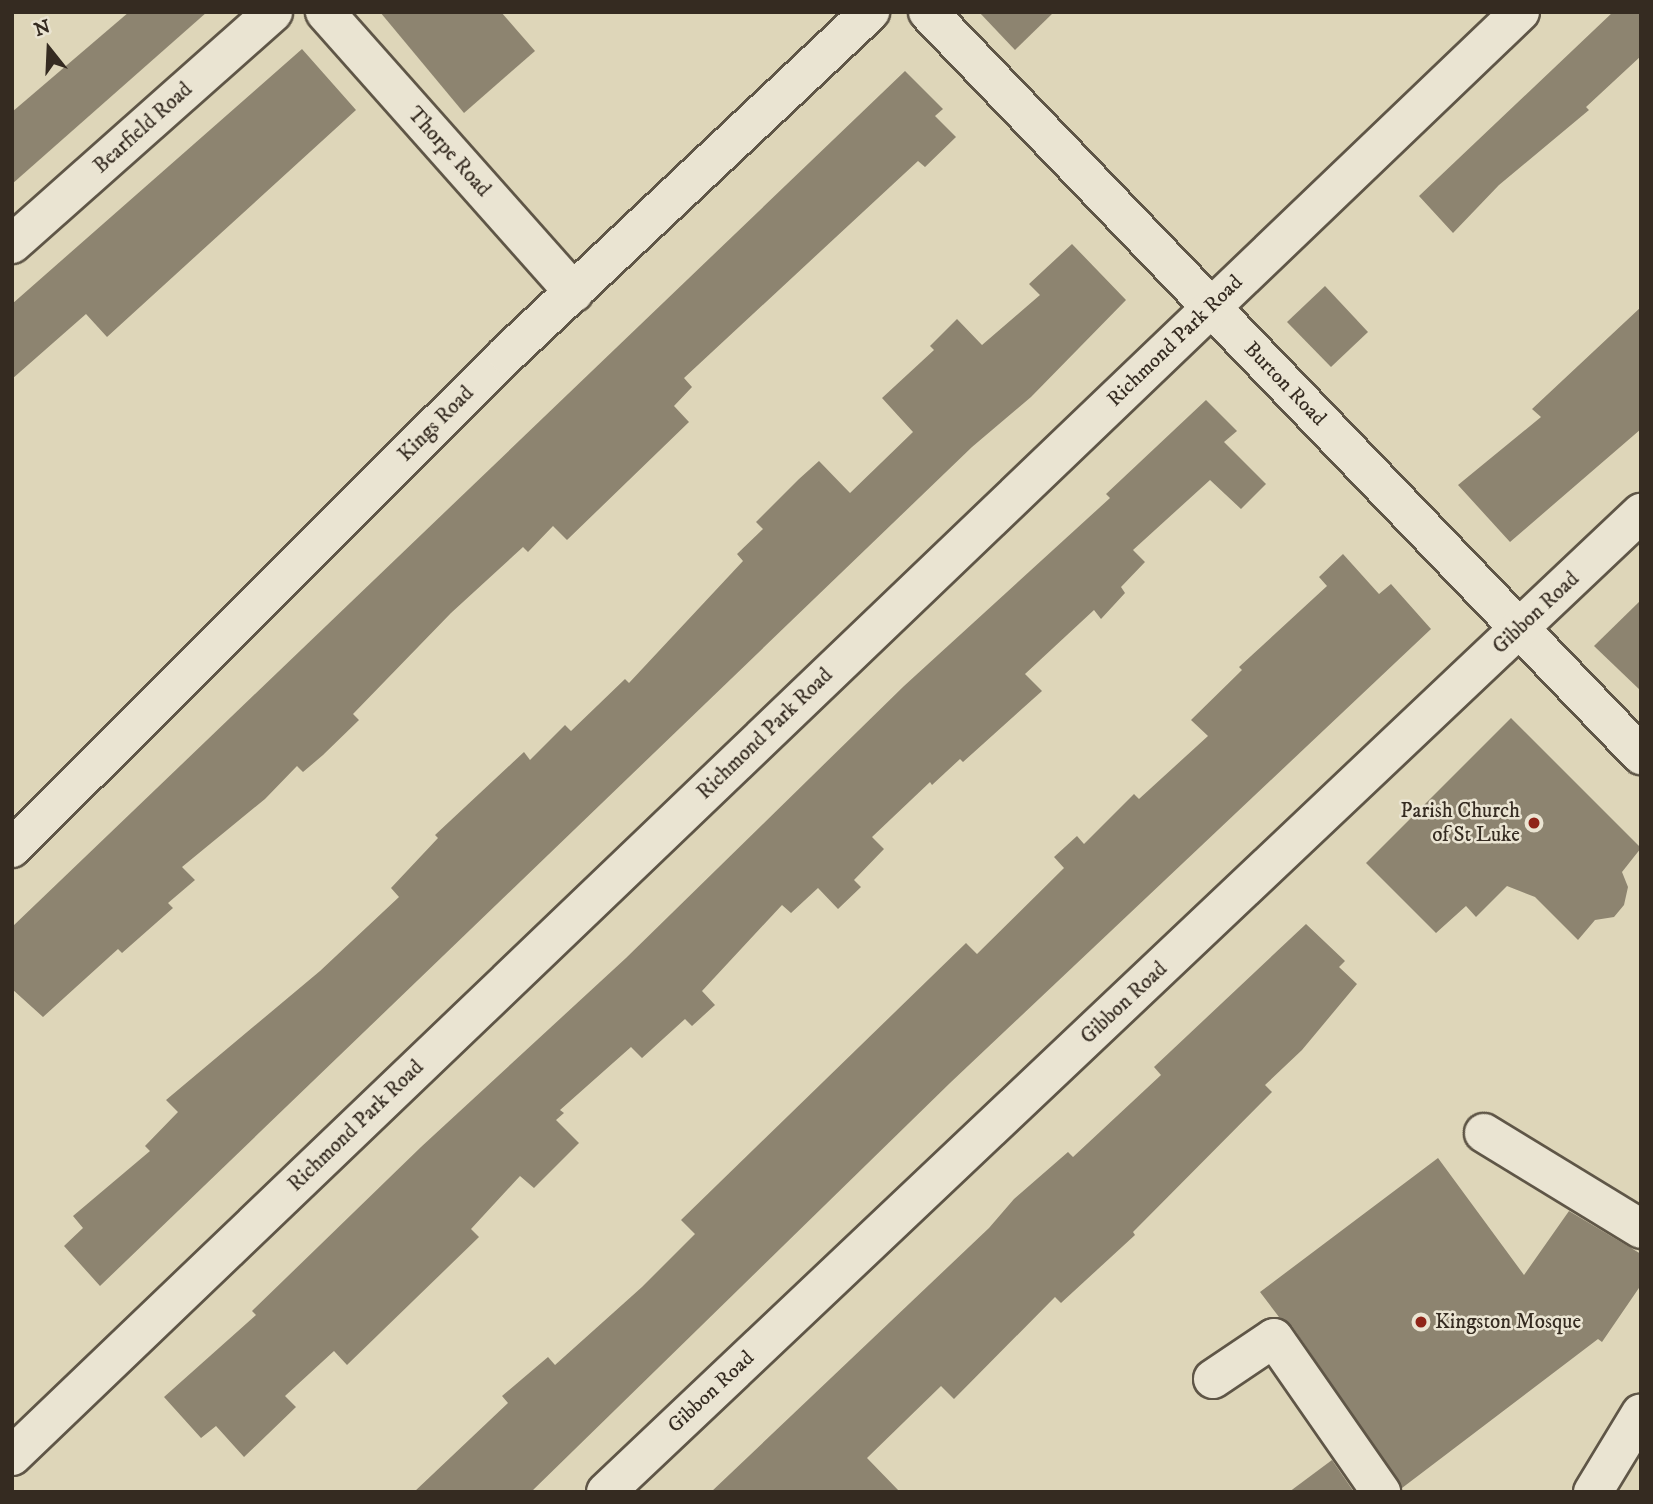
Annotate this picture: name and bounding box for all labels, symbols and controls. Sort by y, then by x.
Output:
north arrow [14,14,84,84]
text: N [31,15,53,42]
street label: Bearfield Road [88,77,198,179]
street label: Thorpe Road [402,102,496,202]
street label: Richmond Park Road [1102,270,1248,412]
street label: Burton Road [1239,337,1331,431]
street label: Kings Road [393,381,479,467]
street label: Gibbon Road [1488,567,1584,659]
street label: Richmond Park Road [692,663,838,805]
place label: Parish Church of St Luke [1400,798,1520,848]
marker: Parish Church of St Luke [1526,815,1542,831]
street label: Gibbon Road [1076,957,1172,1049]
street label: Richmond Park Road [283,1055,429,1197]
place label: Kingston Mosque [1435,1309,1581,1335]
marker: Kingston Mosque [1413,1314,1429,1330]
street label: Gibbon Road [663,1346,759,1438]

